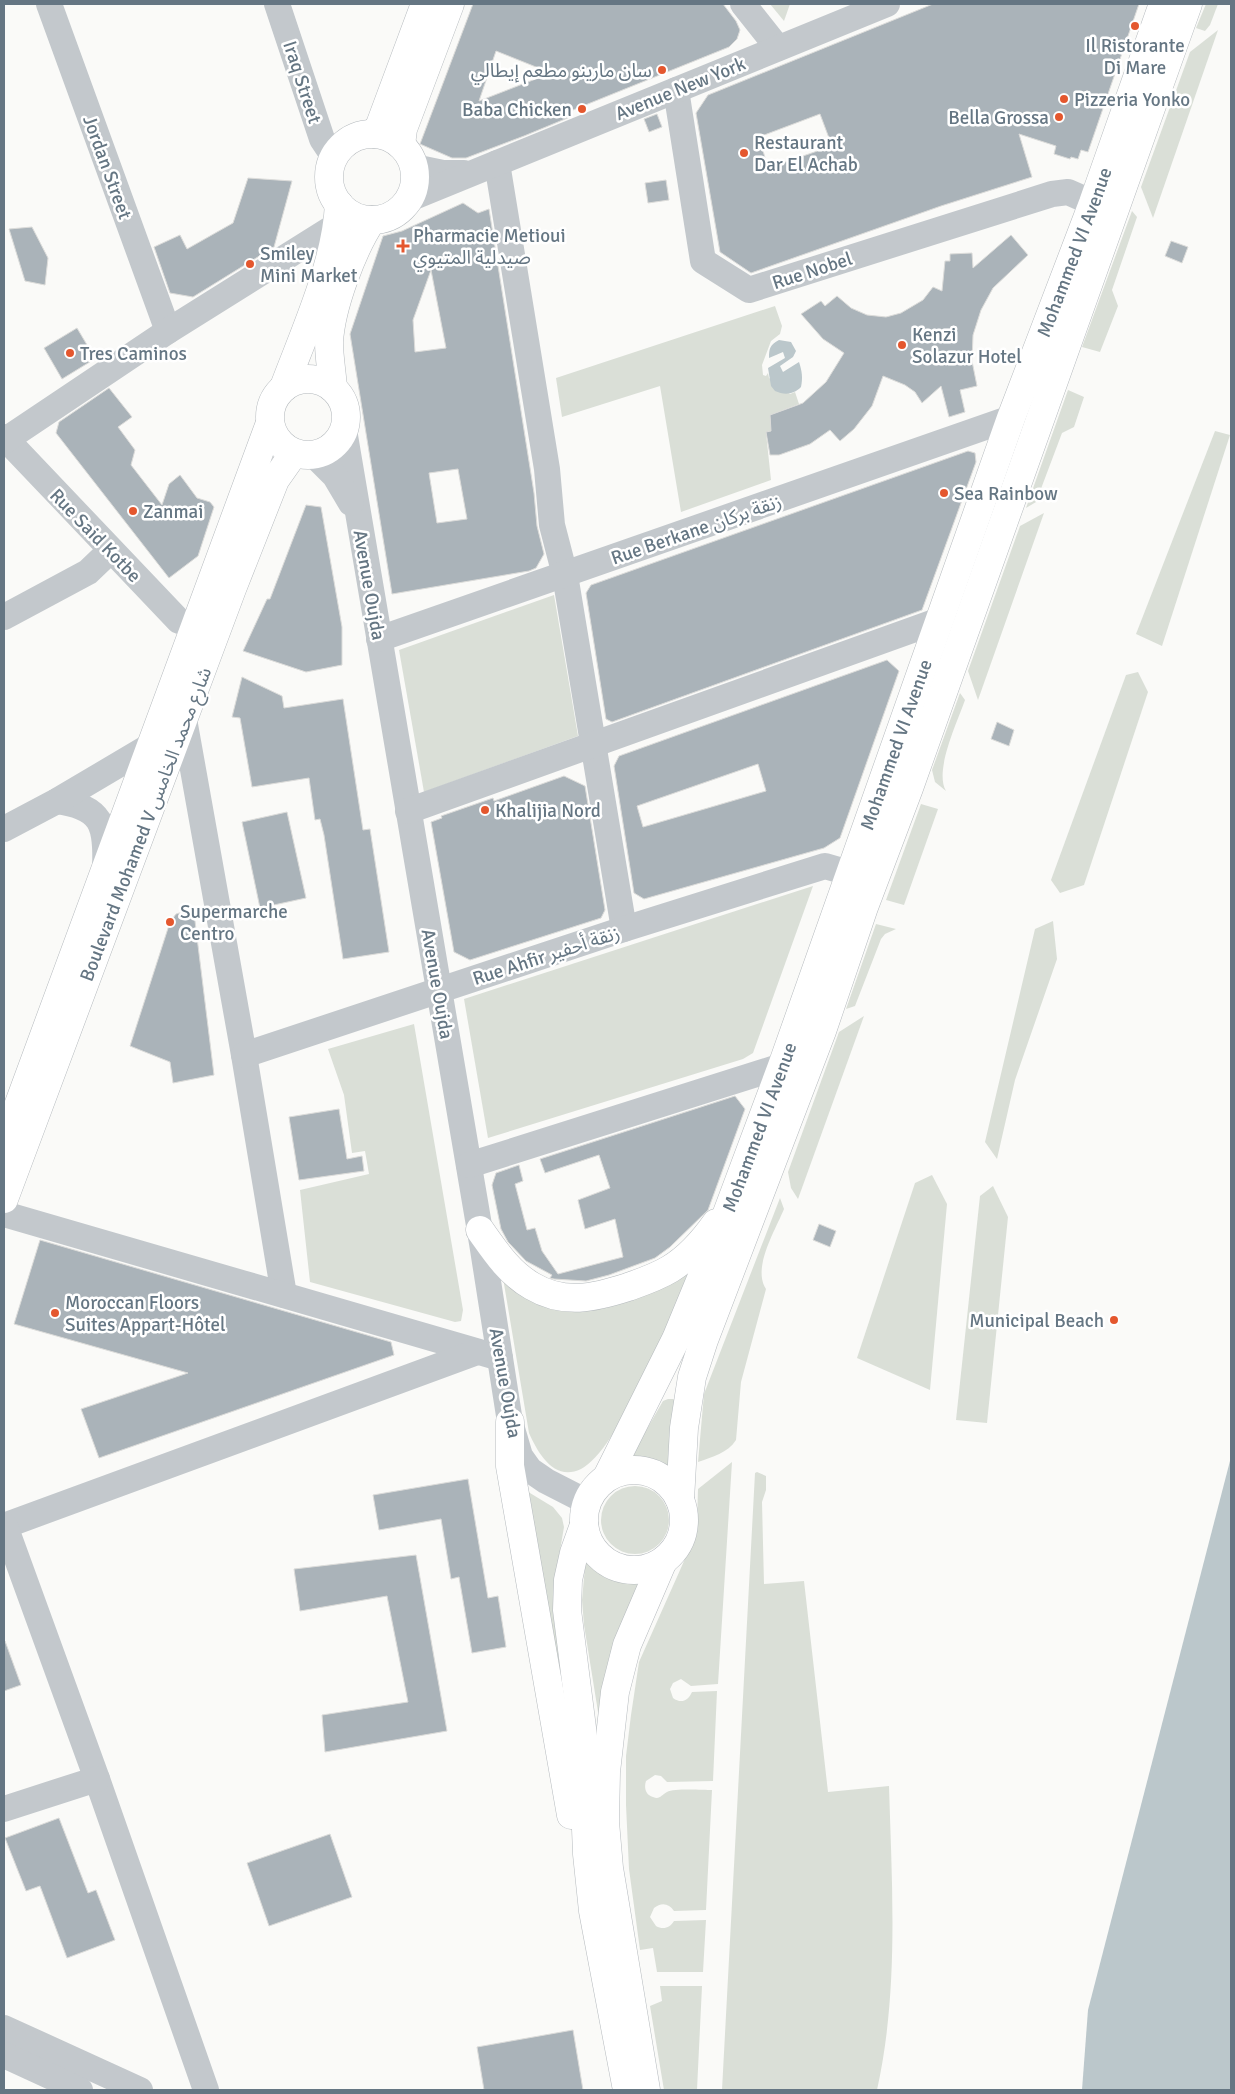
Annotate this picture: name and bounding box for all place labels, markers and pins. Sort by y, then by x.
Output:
marker: Il Ristorante Di Mare [1129,20,1141,32]
place label: Il Ristorante Di Mare [1085,34,1185,80]
place label: سان مارينو مطعم إيطالي [471,59,652,85]
marker: سان مارينو مطعم إيطالي [656,64,668,76]
place label: Pizzeria Yonko [1074,88,1190,112]
marker: Pizzeria Yonko [1058,93,1070,105]
place label: Baba Chicken [462,98,572,122]
marker: Baba Chicken [576,103,588,115]
place label: Bella Grossa [948,106,1049,130]
marker: Bella Grossa [1053,111,1065,123]
place label: Restaurant Dar El Achab [754,131,858,177]
marker: Restaurant Dar El Achab [738,147,750,159]
place label: Pharmacie Metioui صيدلية المتيوي [413,224,566,272]
marker: Pharmacie Metioui صيدلية المتيوي [397,240,409,252]
place label: Smiley Mini Market [260,242,358,288]
marker: Smiley Mini Market [244,258,256,270]
place label: Kenzi Solazur Hotel [912,323,1022,369]
marker: Kenzi Solazur Hotel [896,339,908,351]
place label: Tres Caminos [80,342,187,366]
marker: Tres Caminos [64,347,76,359]
place label: Sea Rainbow [954,482,1058,506]
marker: Sea Rainbow [938,487,950,499]
place label: Zanmai [143,500,203,524]
marker: Zanmai [127,505,139,517]
place label: Khalijia Nord [495,799,601,823]
marker: Khalijia Nord [479,804,491,816]
place label: Supermarche Centro [180,900,288,946]
marker: Supermarche Centro [164,916,176,928]
place label: Moroccan Floors Suites Appart-Hôtel [65,1291,226,1337]
marker: Moroccan Floors Suites Appart-Hôtel [49,1307,61,1319]
place label: Municipal Beach [969,1309,1104,1333]
marker: Municipal Beach [1108,1314,1120,1326]

